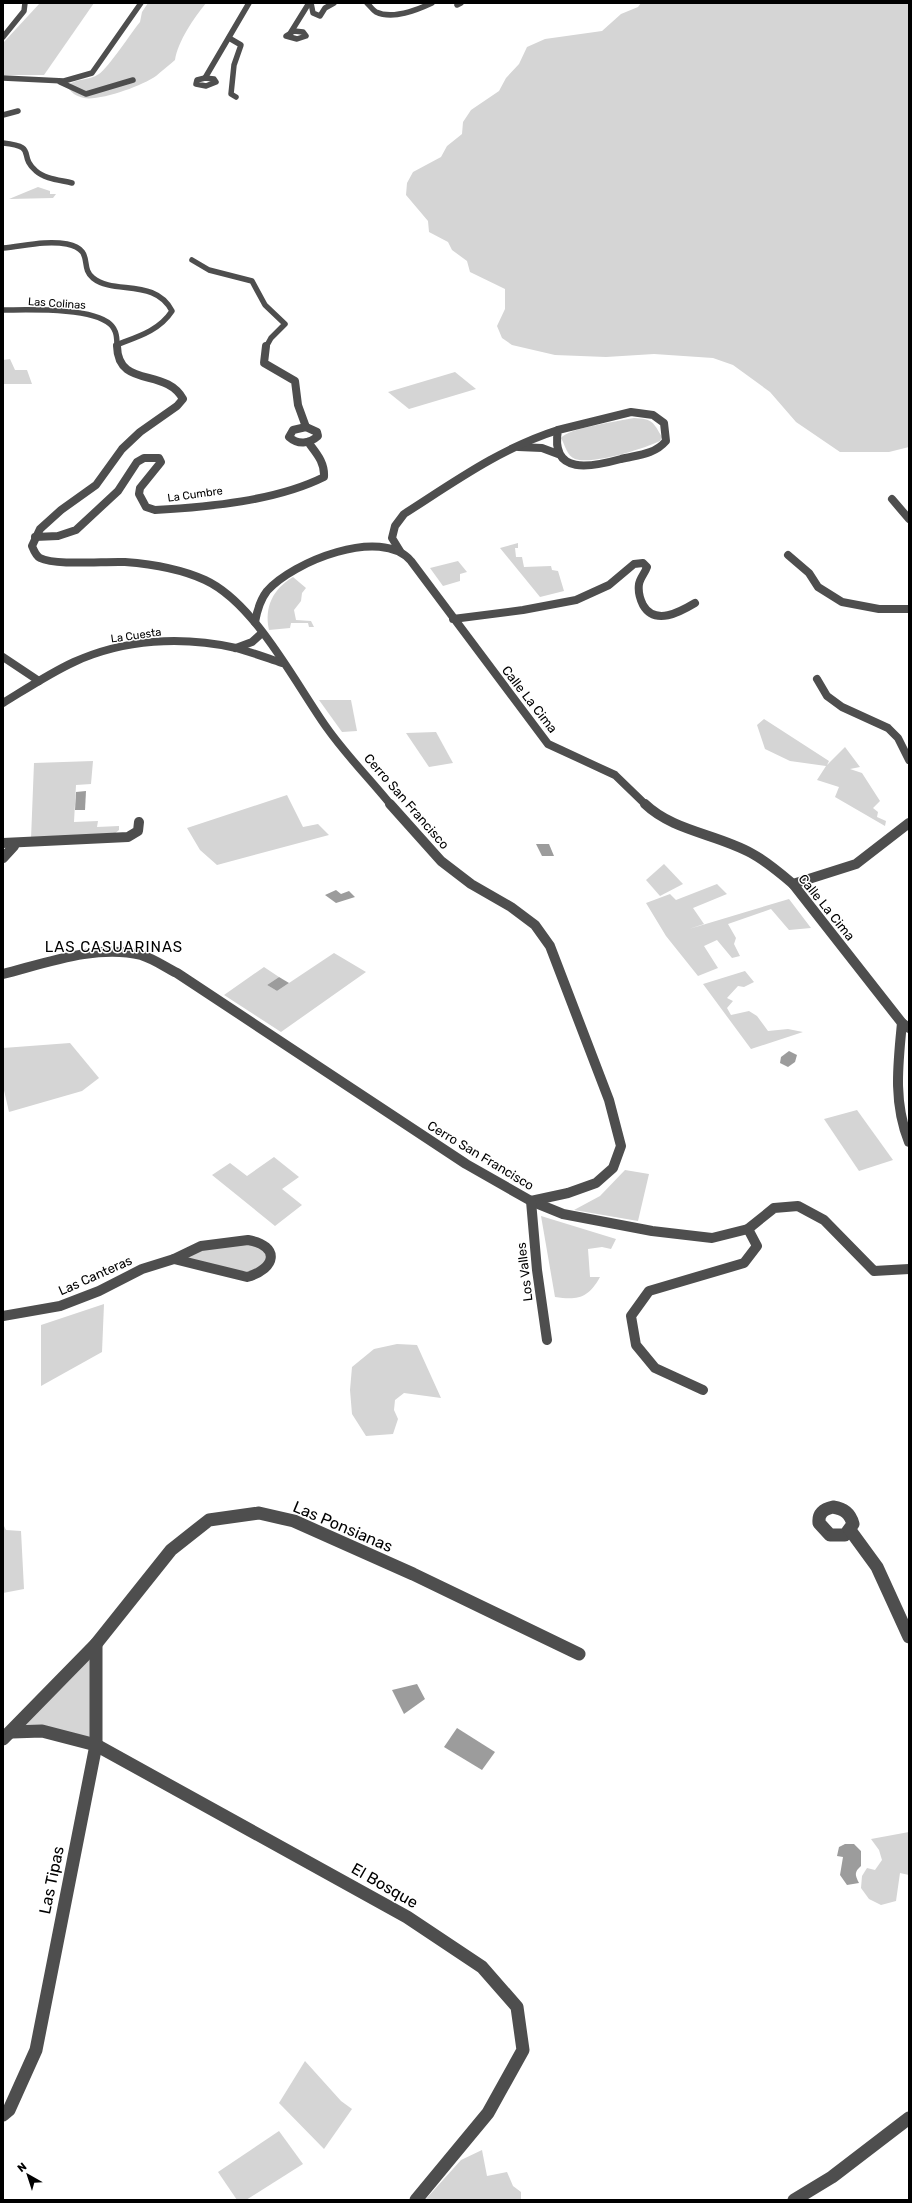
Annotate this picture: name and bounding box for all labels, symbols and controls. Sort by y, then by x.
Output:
street label: Las Colinas [28,295,87,312]
street label: La Cumbre [167,484,223,505]
street label: La Cuesta [110,626,162,645]
street label: Calle La Cima [499,663,560,736]
street label: Cerro San Francisco [361,751,452,852]
street label: Calle La Cima [795,871,858,943]
district label: LAS CASUARINAS [45,938,183,956]
street label: Cerro San Francisco [425,1118,537,1193]
street label: Los Valles [513,1241,536,1302]
street label: Las Canteras [56,1252,135,1298]
street label: Las Ponsianas [290,1497,396,1556]
street label: Las Tipas [35,1844,68,1916]
street label: El Bosque [348,1859,421,1912]
north arrow [8,2155,48,2195]
text: N [15,2160,29,2175]

